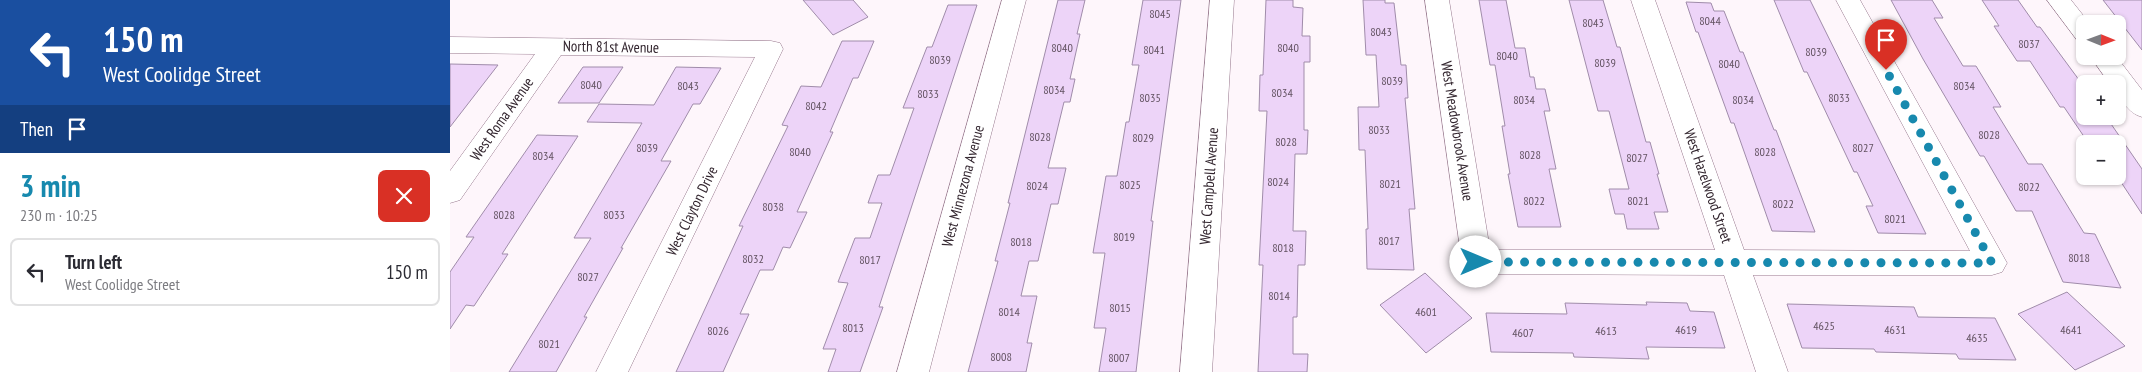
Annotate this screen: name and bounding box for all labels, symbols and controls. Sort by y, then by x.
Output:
house number: 8045 [1149,6,1171,21]
house number: 8044 [1699,13,1721,28]
house number: 8043 [1582,15,1604,30]
north arrow [2076,15,2126,65]
map controls [2076,15,2126,185]
text: 150 m [103,16,184,62]
pin [1865,19,1907,70]
icon: left [20,20,85,85]
house number: 8043 [1370,24,1392,39]
icon: arrive [1872,26,1900,54]
street label: North 81st Avenue [563,36,659,57]
house number: 8037 [2018,36,2040,51]
house number: 8040 [1051,40,1073,55]
house number: 8040 [1277,40,1299,55]
house number: 8041 [1143,42,1165,57]
house number: 8039 [1805,44,1827,59]
house number: 8040 [1496,48,1518,63]
house number: 8039 [929,52,951,67]
house number: 8039 [1594,55,1616,70]
house number: 8040 [1718,56,1740,71]
text: West Coolidge Street [103,60,261,88]
street label: West Meadowbrook Avenue [1437,60,1478,202]
street label: West Roma Avenue [466,73,537,164]
house number: 8039 [1381,73,1403,88]
button: + [2076,75,2126,125]
house number: 8040 [580,77,602,92]
house number: 8043 [677,78,699,93]
house number: 8034 [1953,78,1975,93]
house number: 8034 [1043,82,1065,97]
house number: 8034 [1271,85,1293,100]
house number: 8033 [917,86,939,101]
house number: 8035 [1139,90,1161,105]
house number: 8033 [1828,90,1850,105]
house number: 8034 [1513,92,1535,107]
house number: 8034 [1732,92,1754,107]
house number: 8042 [805,98,827,113]
icon: arrive [63,115,91,143]
text: Then [20,117,53,141]
house number: 8033 [1368,122,1390,137]
street label: West Minnezona Avenue [937,123,988,249]
street label: West Hazelwood Street [1680,126,1737,245]
street label: West Campbell Avenue [1195,127,1222,245]
house number: 8028 [1978,127,2000,142]
house number: 8028 [1029,129,1051,144]
house number: 8029 [1132,130,1154,145]
house number: 8028 [1275,134,1297,149]
button: − [2076,135,2126,185]
house number: 8039 [636,140,658,155]
house number: 8027 [1852,140,1874,155]
house number: 8040 [789,144,811,159]
house number: 8028 [1754,144,1776,159]
house number: 8028 [1519,147,1541,162]
house number: 8034 [532,148,554,163]
house number: 8027 [1626,150,1648,165]
street label: West Clayton Drive [662,163,721,259]
text: 3 min [20,166,81,205]
button: close [378,170,430,222]
house number: 8024 [1267,174,1289,189]
house number: 8021 [1379,176,1401,191]
house number: 8025 [1119,177,1141,192]
house number: 8024 [1026,178,1048,193]
house number: 8022 [2018,179,2040,194]
house number: 8022 [1523,193,1545,208]
house number: 8021 [1627,193,1649,208]
house number: 8022 [1772,196,1794,211]
house number: 8038 [762,199,784,214]
text: 230 m · 10:25 [20,205,98,225]
house number: 8028 [493,207,515,222]
house number: 8033 [603,207,625,222]
house number: 8021 [1884,211,1906,226]
house number: 8019 [1113,229,1135,244]
house number: 8017 [1378,233,1400,248]
house number: 8018 [1010,234,1032,249]
position arrow [1449,235,1501,287]
house number: 8018 [1272,240,1294,255]
text: Turn left [65,250,122,274]
house number: 8018 [2068,250,2090,265]
house number: 8032 [742,251,764,266]
house number: 8017 [859,252,881,267]
icon: left [22,258,50,286]
text: 150 m [386,260,428,284]
house number: 8027 [577,269,599,284]
text: West Coolidge Street [65,274,180,294]
house number: 8014 [1268,288,1290,303]
house number: 8015 [1109,300,1131,315]
house number: 8014 [998,304,1020,319]
house number: 4601 [1415,304,1437,319]
house number: 4625 [1813,318,1835,333]
house number: 8013 [842,320,864,335]
house number: 4619 [1675,322,1697,337]
house number: 4631 [1884,322,1906,337]
house number: 4641 [2060,322,2082,337]
house number: 8026 [707,323,729,338]
house number: 4613 [1595,323,1617,338]
house number: 4607 [1512,325,1534,340]
house number: 4635 [1966,330,1988,345]
house number: 8021 [538,336,560,351]
house number: 8008 [990,349,1012,364]
house number: 8007 [1108,350,1130,365]

